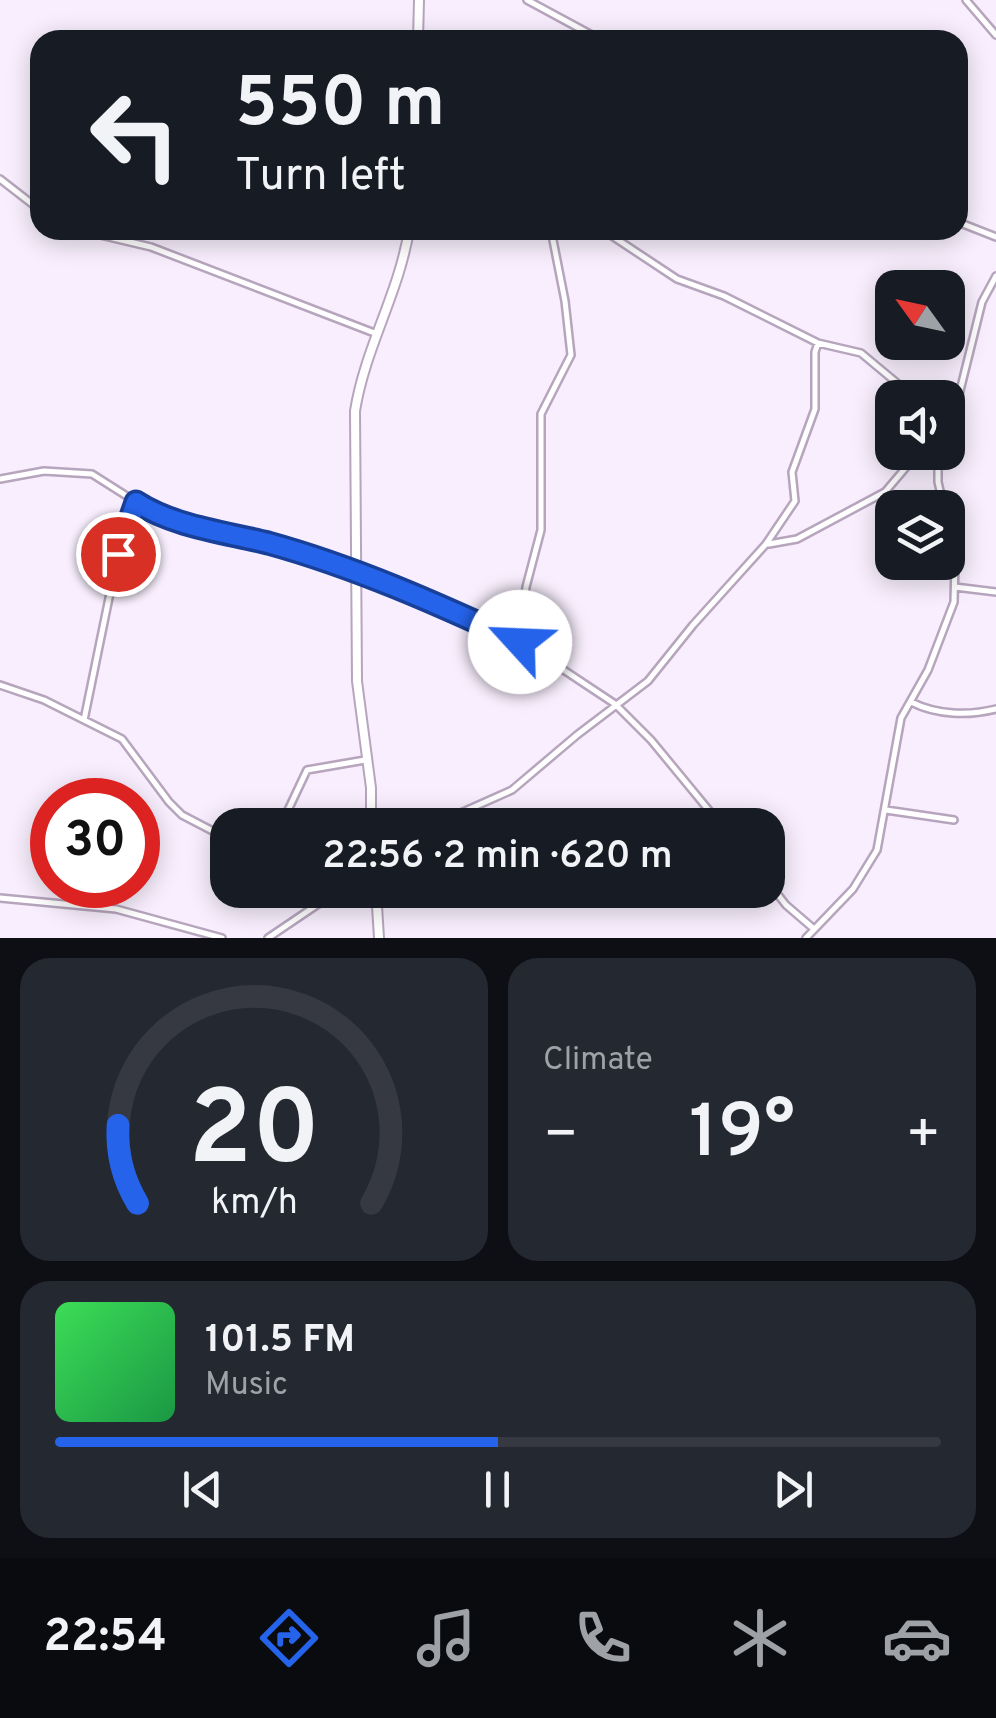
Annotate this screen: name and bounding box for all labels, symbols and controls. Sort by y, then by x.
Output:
text: 550 m [235,62,445,151]
icon: left [70,70,200,200]
text: Turn left [235,149,406,206]
north arrow [875,270,965,360]
map controls [875,270,965,580]
button: sound [875,380,965,470]
button: layers [875,490,965,580]
pin [76,512,161,597]
icon: arrive [91,527,146,582]
position arrow [468,590,572,694]
speed limit sign: 30 [30,778,160,908]
text: 22:56 · 2 min · 620 m [322,833,673,882]
text: Climate [543,1041,653,1081]
text: 20 [188,1069,320,1201]
text: 19° [689,1089,795,1184]
text: − [543,1102,578,1172]
text: + [906,1102,941,1172]
text: km/h [211,1181,297,1227]
text: 101.5 FM [205,1317,355,1366]
text: Music [205,1366,288,1406]
icon: previous [175,1462,230,1517]
icon: pause [470,1462,525,1517]
icon: next [766,1462,821,1517]
icon: directions [254,1603,324,1673]
icon: music [411,1603,481,1673]
icon: phone [568,1603,638,1673]
icon: climate [725,1603,795,1673]
icon: car [882,1603,952,1673]
text: 22:54 [44,1610,167,1667]

